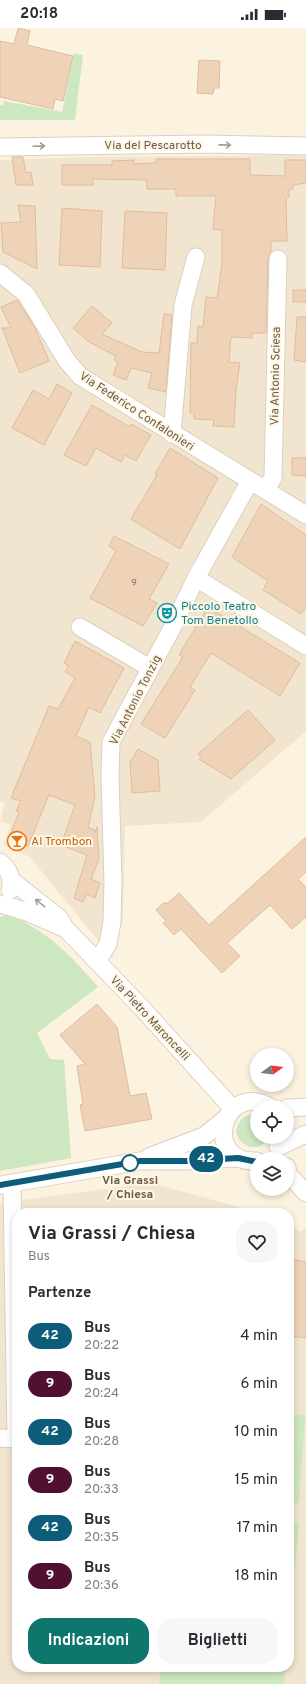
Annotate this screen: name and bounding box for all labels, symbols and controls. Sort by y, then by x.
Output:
text: 20:18 [20,5,58,24]
street label: Via del Pescarotto [104,138,202,154]
one-way arrow [218,141,231,148]
one-way arrow [32,142,45,150]
street label: Via Antonio Sciesa [267,326,285,426]
street label: Via Federico Confalonieri [76,369,197,455]
house number: 9 [131,577,137,590]
place label: Piccolo Teatro Tom Benetollo [181,599,259,629]
theatre icon: Piccolo Teatro Tom Benetollo [156,602,178,624]
street label: Via Antonio Tonzig [106,653,166,748]
bar icon: Al Trombon [6,830,28,852]
place label: Al Trombon [31,834,92,850]
one-way arrow [35,898,46,907]
street label: Via Pietro Maroncelli [106,973,193,1065]
north arrow [250,1048,294,1092]
map controls [250,1048,294,1196]
button: locate [250,1100,294,1144]
line badge: 42 [188,1146,224,1172]
text: 42 [197,1150,215,1167]
button: layers [250,1152,294,1196]
marker: Via Grassi / Chiesa [121,1154,139,1172]
place label: Via Grassi / Chiesa [102,1173,158,1203]
button: heart [236,1221,278,1263]
text: Via Grassi / Chiesa [28,1222,195,1246]
text: Bus [28,1249,50,1265]
text: Partenze [28,1284,91,1303]
text: Bus [84,1319,111,1338]
text: 42 [41,1327,59,1344]
text: 4 min [240,1327,278,1346]
text: 20:22 [84,1338,119,1354]
text: Bus [84,1367,111,1386]
text: 9 [46,1375,54,1392]
text: 6 min [241,1375,278,1394]
text: 20:24 [84,1386,119,1402]
text: Bus [84,1415,111,1434]
text: 42 [41,1423,59,1440]
text: 10 min [234,1423,278,1442]
text: 20:28 [84,1434,119,1450]
text: Bus [84,1463,111,1482]
text: 9 [46,1471,54,1488]
text: 15 min [235,1471,278,1490]
text: 20:33 [84,1482,119,1498]
text: Bus [84,1511,111,1530]
text: 42 [41,1519,59,1536]
text: 17 min [237,1519,278,1538]
text: 20:35 [84,1530,119,1546]
text: Bus [84,1559,111,1578]
text: 9 [46,1567,54,1584]
text: 18 min [235,1567,278,1586]
text: 20:36 [84,1578,119,1594]
button: Indicazioni [28,1618,149,1664]
button: Biglietti [157,1618,278,1664]

